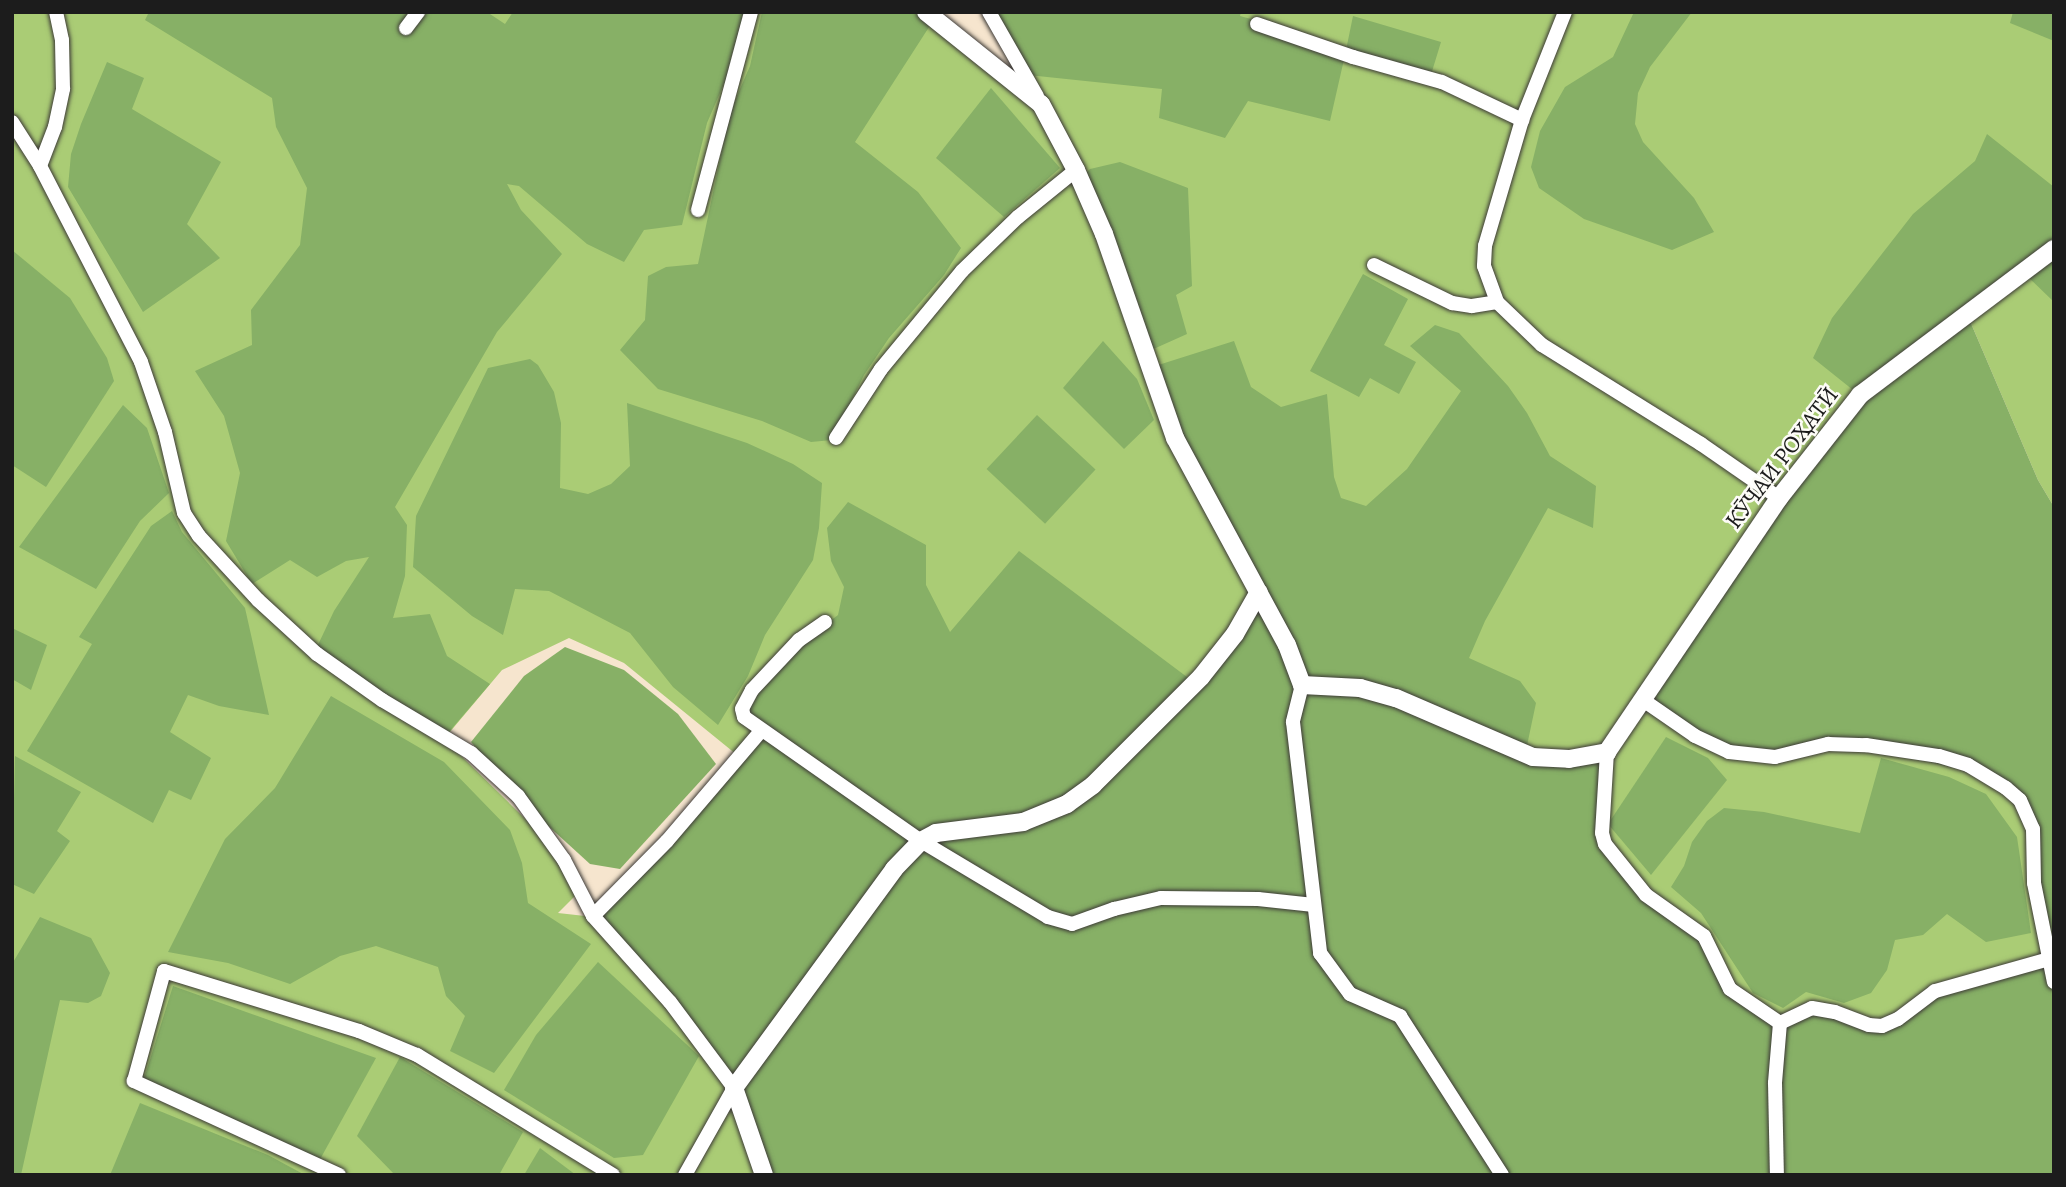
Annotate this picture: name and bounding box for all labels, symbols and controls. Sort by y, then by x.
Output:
street label: КӮЧАИ РОҲАТӢ [1719,381,1845,535]

